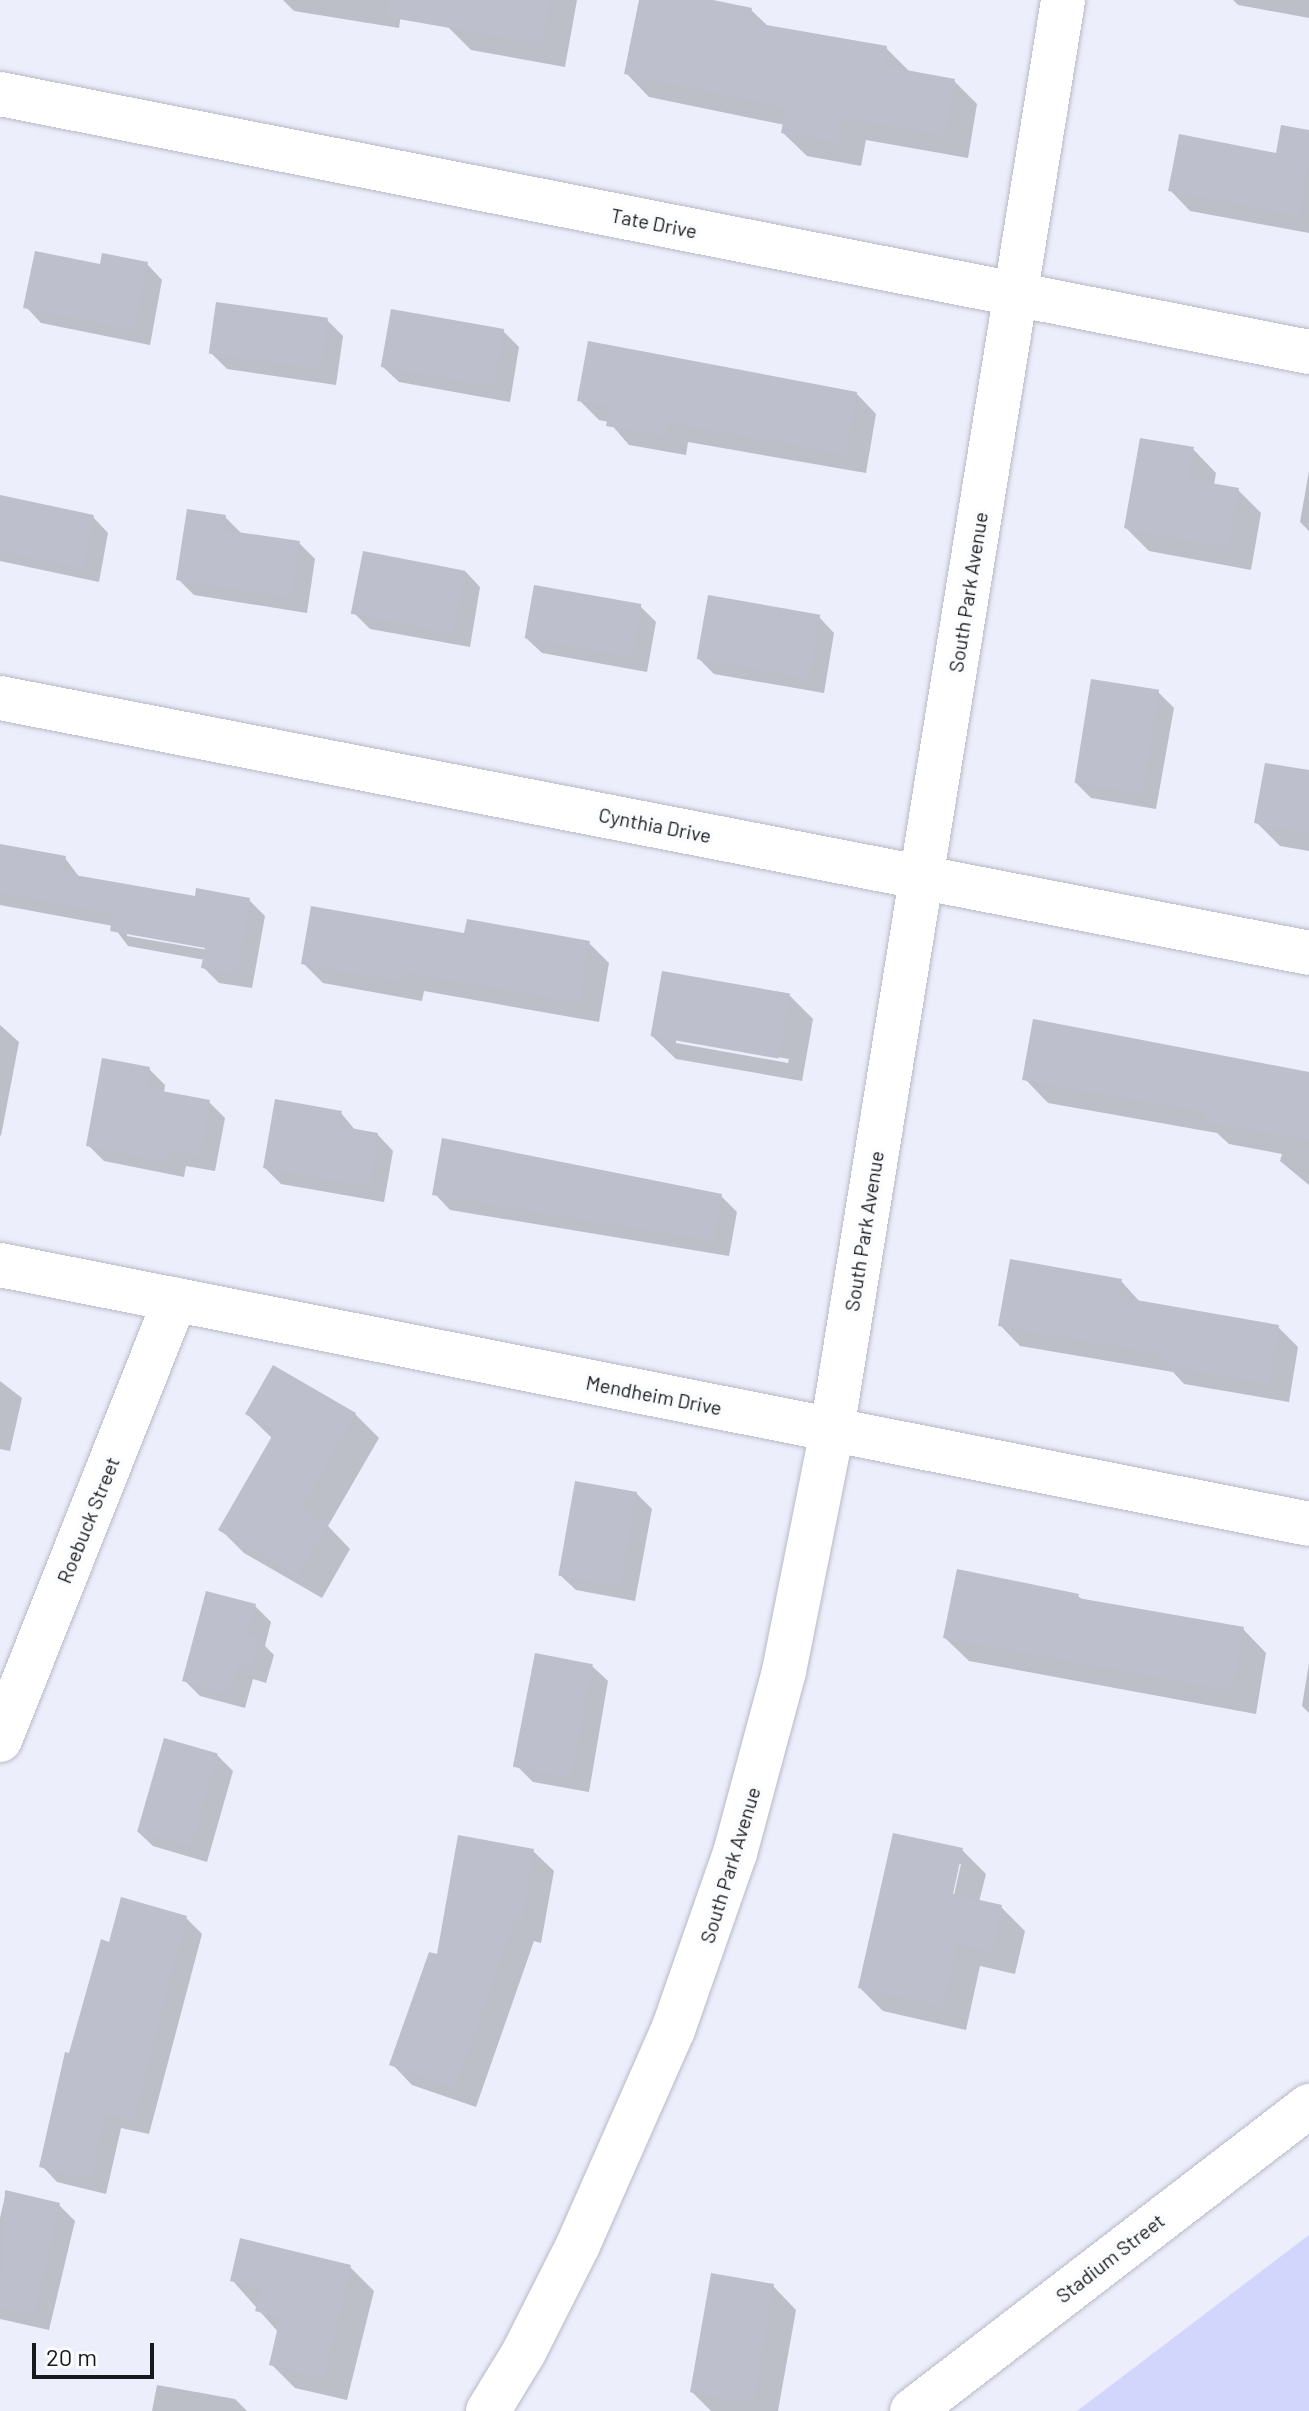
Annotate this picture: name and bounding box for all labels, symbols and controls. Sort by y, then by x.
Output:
street label: Tate Drive [609,203,699,243]
street label: South Park Avenue [943,510,993,674]
street label: Cynthia Drive [597,802,713,848]
street label: South Park Avenue [839,1149,889,1313]
street label: Mendheim Drive [584,1370,724,1420]
street label: Roebuck Street [52,1453,124,1587]
street label: South Park Avenue [695,1784,765,1946]
street label: Stadium Street [1051,2208,1169,2308]
scale bar [36,2327,158,2377]
text: 20 m [46,2342,97,2371]

